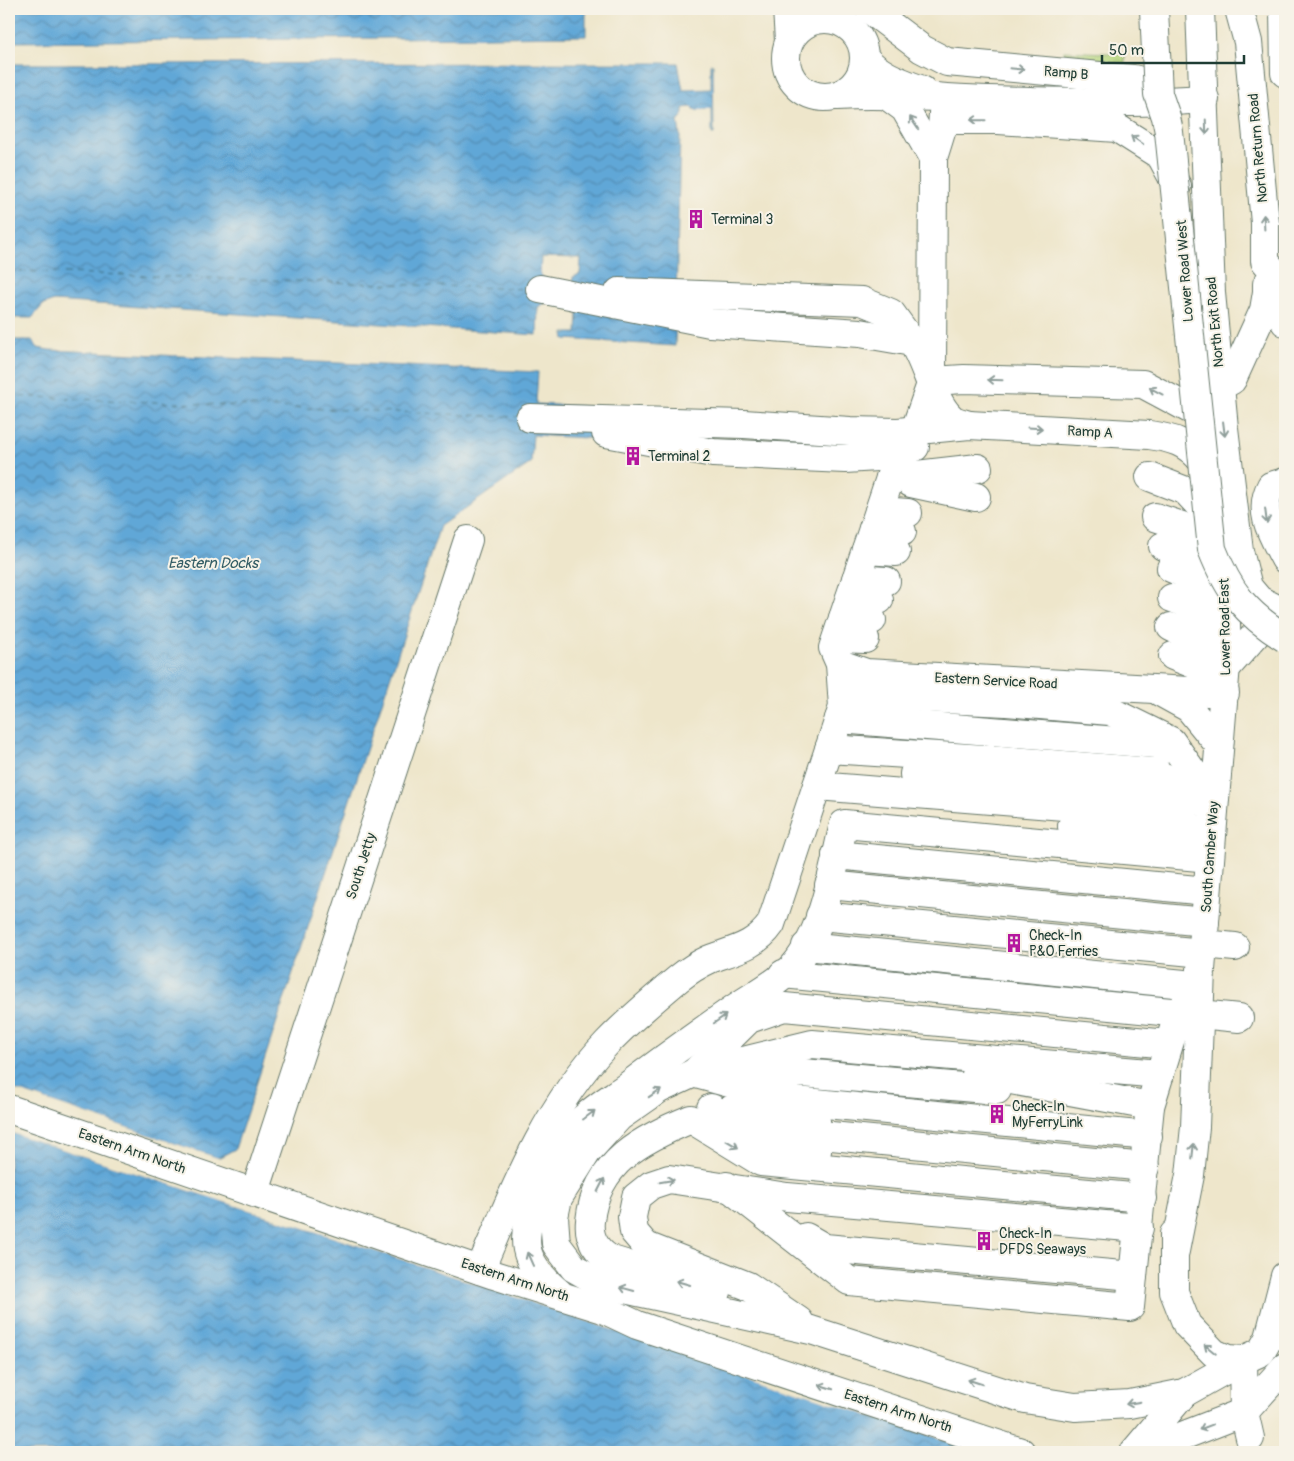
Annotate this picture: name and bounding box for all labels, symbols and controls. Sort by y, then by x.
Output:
scale bar [1102,32,1244,64]
text: 50 m [1109,41,1144,60]
street label: Ramp B [1043,63,1089,83]
one-way arrow [1009,64,1025,74]
street label: North Return Road [1245,92,1271,203]
one-way arrow [970,115,986,125]
one-way arrow [909,116,919,130]
one-way arrow [1201,119,1211,135]
one-way arrow [1130,135,1144,145]
building icon: Terminal 3 [685,208,707,230]
place label: Terminal 3 [711,211,773,228]
one-way arrow [1260,214,1269,230]
street label: Lower Road West [1173,219,1197,323]
street label: North Exit Road [1203,276,1227,368]
one-way arrow [988,375,1004,385]
one-way arrow [1149,386,1164,395]
one-way arrow [1219,421,1229,437]
street label: Ramp A [1067,422,1113,442]
one-way arrow [1027,424,1043,433]
building icon: Terminal 2 [622,445,644,467]
place label: Terminal 2 [648,448,710,465]
one-way arrow [1261,508,1271,524]
water label: Eastern Docks [168,554,260,573]
street label: Lower Road East [1216,578,1234,676]
street label: Eastern Service Road [934,669,1058,693]
street label: South Camber Way [1198,801,1222,913]
street label: South Jetty [342,831,380,901]
place label: Check-In P&O Ferries [1029,927,1099,960]
building icon: Check-In P&O Ferries [1003,932,1025,954]
one-way arrow [713,1014,727,1024]
one-way arrow [648,1087,662,1098]
place label: Check-In MyFerryLink [1012,1098,1083,1131]
building icon: Check-In MyFerryLink [986,1103,1008,1125]
one-way arrow [582,1109,595,1120]
street label: Eastern Arm North [76,1125,188,1177]
one-way arrow [725,1140,739,1150]
one-way arrow [1188,1144,1198,1160]
one-way arrow [658,1176,674,1186]
one-way arrow [596,1177,606,1192]
place label: Check-In DFDS Seaways [999,1225,1087,1258]
building icon: Check-In DFDS Seaways [973,1230,995,1252]
one-way arrow [525,1252,535,1267]
street label: Eastern Arm North [459,1255,571,1305]
one-way arrow [676,1278,692,1287]
one-way arrow [619,1284,635,1294]
one-way arrow [1203,1343,1216,1354]
one-way arrow [967,1377,983,1387]
one-way arrow [818,1382,834,1392]
street label: Eastern Arm North [842,1386,954,1436]
one-way arrow [1126,1399,1142,1409]
one-way arrow [1199,1423,1214,1432]

